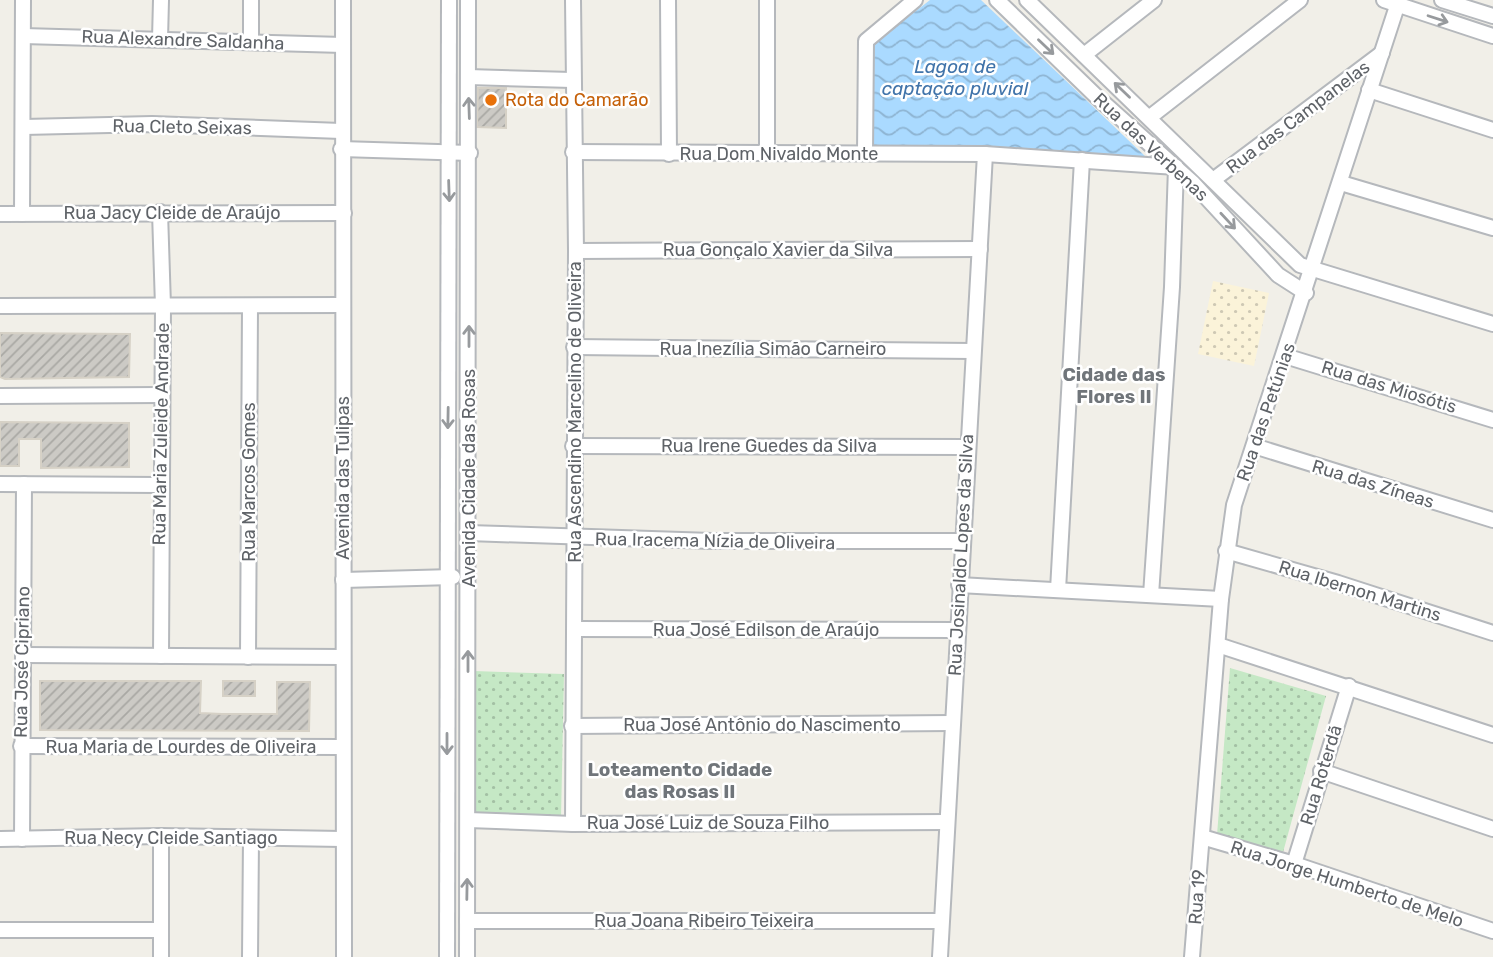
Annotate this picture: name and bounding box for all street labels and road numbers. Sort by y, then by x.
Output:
street label: Rua Alexandre Saldanha [81,25,285,55]
street label: Rua das Campanelas [1222,56,1374,178]
street label: Rua das Verbenas [1089,88,1213,206]
street label: Rua Cleto Seixas [112,115,252,139]
street label: Rua Dom Nivaldo Monte [680,143,878,165]
street label: Rua Jacy Cleide de Araújo [64,202,281,224]
street label: Rua Gonçalo Xavier da Silva [663,239,893,261]
street label: Rua Ascendino Marcelino de Oliveira [564,261,586,563]
street label: Rua Maria Zuleide Andrade [148,322,174,546]
street label: Rua Inezília Simão Carneiro [660,338,886,360]
street label: Rua das Petúnias [1232,340,1300,484]
street label: Rua das Miosótis [1319,356,1459,418]
street label: Avenida Cidade das Rosas [458,369,480,587]
street label: Avenida das Tulipas [332,396,354,560]
street label: Rua Marcos Gomes [238,402,260,562]
street label: Rua Josinaldo Lopes da Silva [944,434,978,676]
street label: Rua Irene Guedes da Silva [661,435,877,457]
street label: Rua das Zíneas [1309,455,1437,513]
street label: Rua Iracema Nízia de Oliveira [595,528,835,554]
street label: Rua Ibernon Martins [1276,556,1444,626]
street label: Rua José Cipriano [10,586,34,738]
street label: Rua José Edilson de Araújo [653,619,879,641]
street label: Rua José Antônio do Nascimento [623,714,901,736]
street label: Rua Roterdã [1295,722,1347,828]
street label: Rua Maria de Lourdes de Oliveira [46,736,316,758]
street label: Rua José Luiz de Souza Filho [587,812,829,834]
street label: Rua Necy Cleide Santiago [64,827,278,849]
street label: Rua Jorge Humberto de Melo [1228,836,1466,932]
street label: Rua 19 [1184,869,1210,925]
street label: Rua Joana Ribeiro Teixeira [594,910,814,932]

